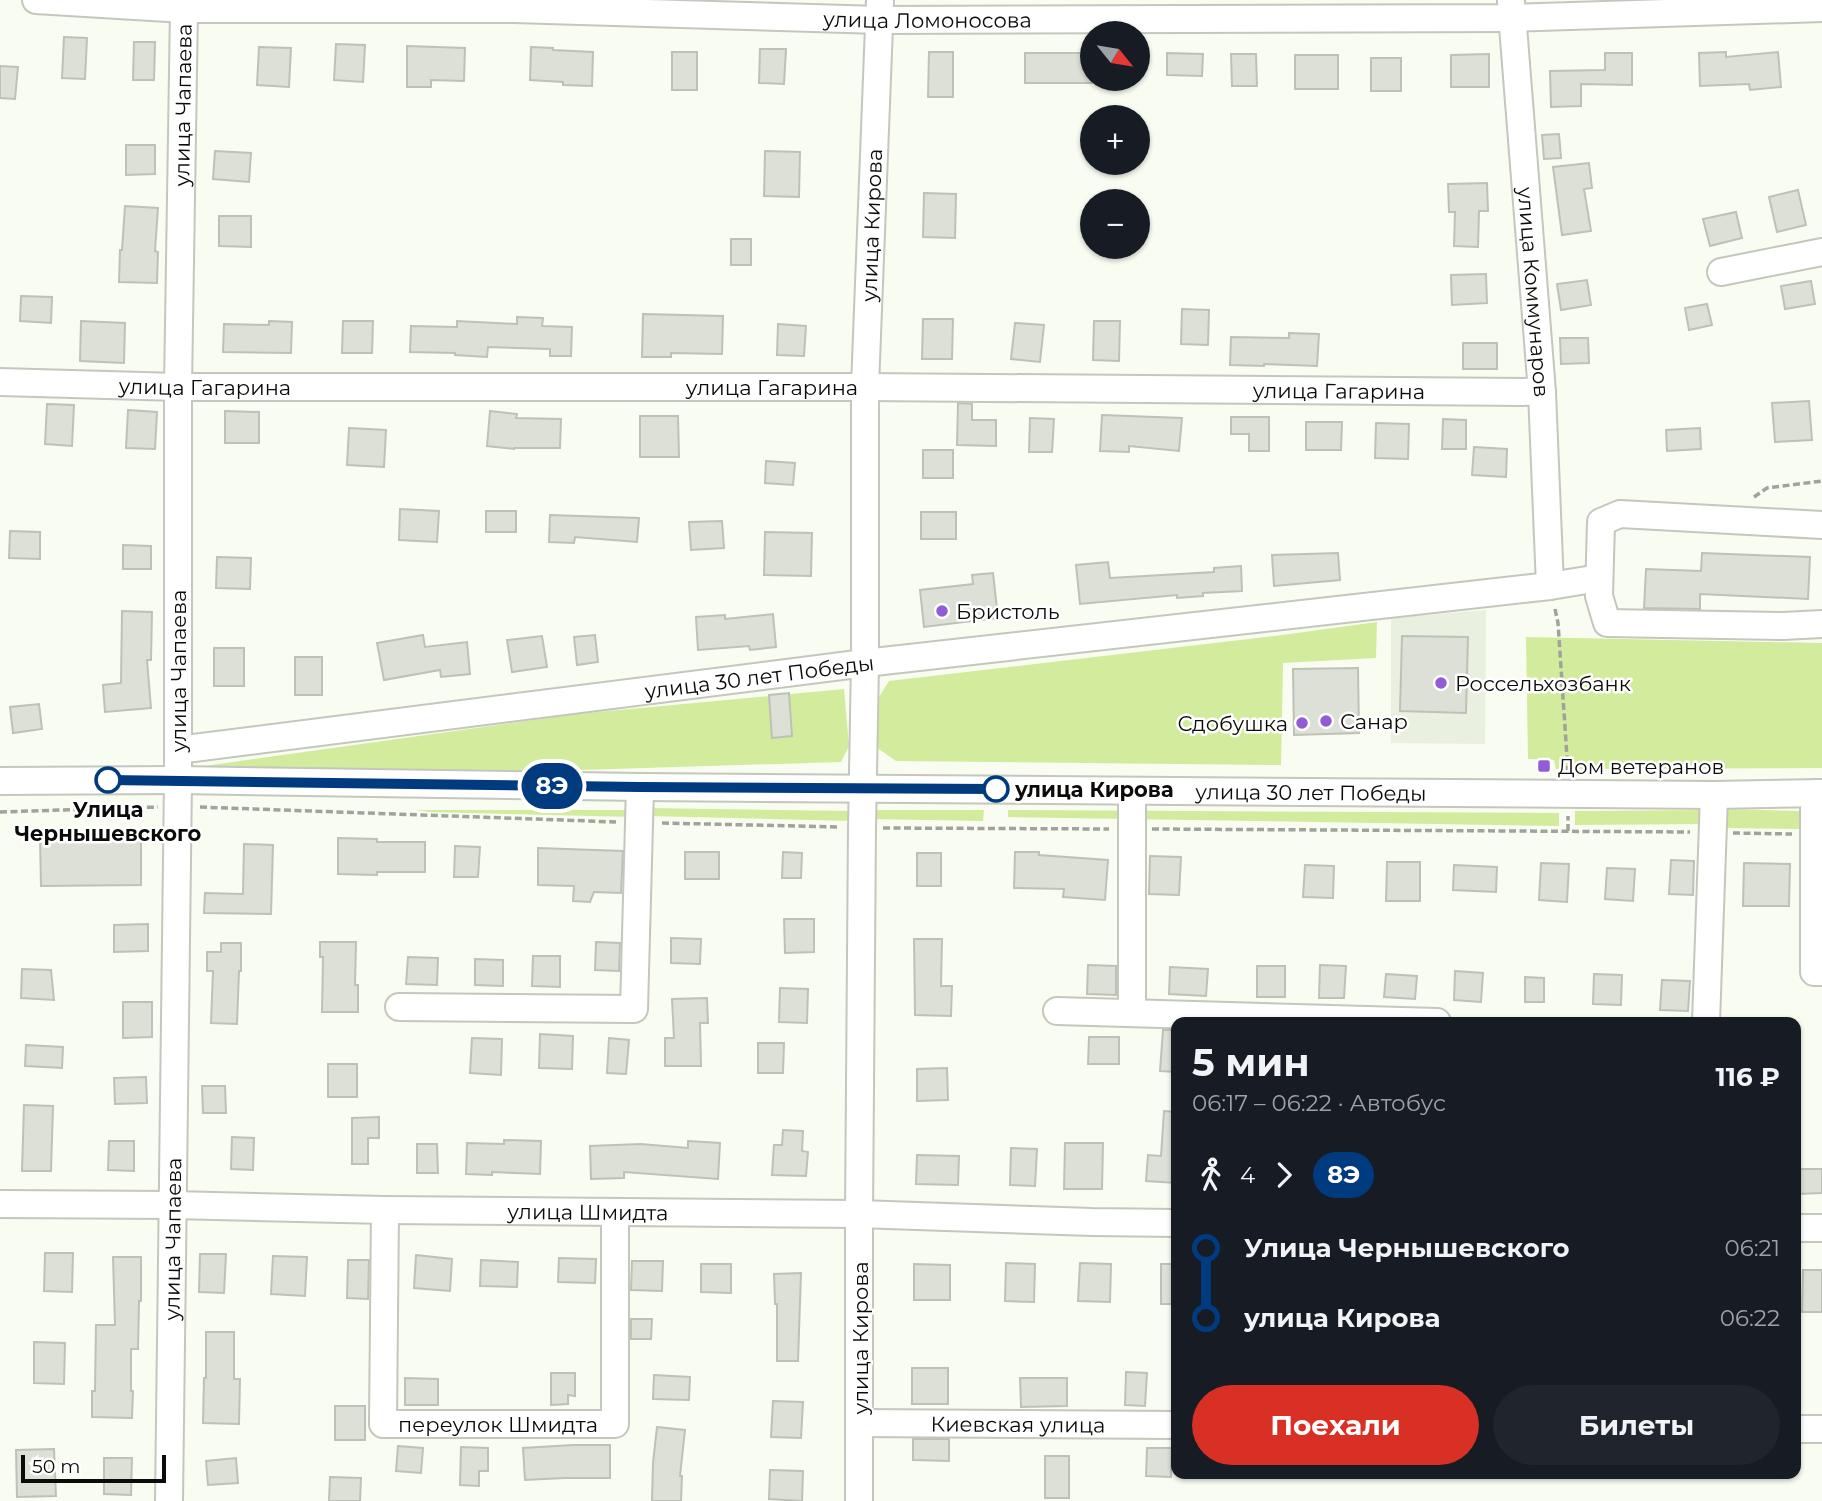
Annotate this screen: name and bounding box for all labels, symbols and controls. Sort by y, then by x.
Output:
street label: улица Ломоносова [822,6,1032,33]
north arrow [1080,21,1150,91]
map controls [1080,21,1150,259]
street label: улица Чапаева [169,24,196,188]
button: + [1080,105,1150,175]
street label: улица Кирова [856,148,887,303]
street label: улица Коммунаров [1513,185,1555,398]
button: − [1080,189,1150,259]
street label: улица Гагарина [117,373,291,400]
street label: улица Гагарина [685,375,858,400]
street label: улица Гагарина [1252,377,1425,404]
street label: улица Чапаева [166,590,191,753]
place label: Бристоль [956,599,1060,624]
marker: Бристоль [934,603,950,619]
street label: улица 30 лет Победы [642,650,875,703]
place label: Россельхозбанк [1455,671,1631,696]
marker: Россельхозбанк [1433,675,1449,691]
place label: Санар [1340,709,1408,734]
place label: Сдобушка [1178,711,1288,736]
marker: Санар [1318,713,1334,729]
marker: Сдобушка [1294,715,1310,731]
place label: Дом ветеранов [1558,754,1724,779]
marker: Дом ветеранов [1536,758,1552,774]
line badge: 8Э [520,763,584,809]
marker: Улица Чернышевского [95,767,121,793]
text: 8Э [536,771,568,800]
marker: улица Кирова [983,776,1009,802]
place label: улица Кирова [1014,777,1174,802]
street label: улица 30 лет Победы [1194,779,1427,805]
place label: Улица Чернышевского [15,797,201,846]
text: 5 мин [1192,1039,1310,1086]
text: 116 ₽ [1716,1061,1780,1093]
text: 06:17 – 06:22 · Автобус [1192,1089,1446,1117]
icon: walk [1192,1156,1230,1194]
icon: forward [1265,1156,1303,1194]
street label: улица Чапаева [159,1157,186,1322]
text: 8Э [1327,1160,1360,1189]
text: 4 [1240,1161,1255,1189]
street label: улица Шмидта [506,1199,669,1225]
text: Улица Чернышевского [1244,1232,1570,1264]
text: 06:21 [1725,1234,1780,1262]
street label: улица Кирова [848,1262,873,1415]
text: улица Кирова [1244,1302,1440,1334]
text: 06:22 [1720,1304,1780,1332]
button: Поехали [1192,1385,1479,1465]
button: Билеты [1493,1385,1780,1465]
street label: Киевская улица [931,1411,1105,1437]
street label: переулок Шмидта [398,1412,598,1437]
scale bar [21,1452,166,1484]
text: 50 m [32,1455,80,1478]

